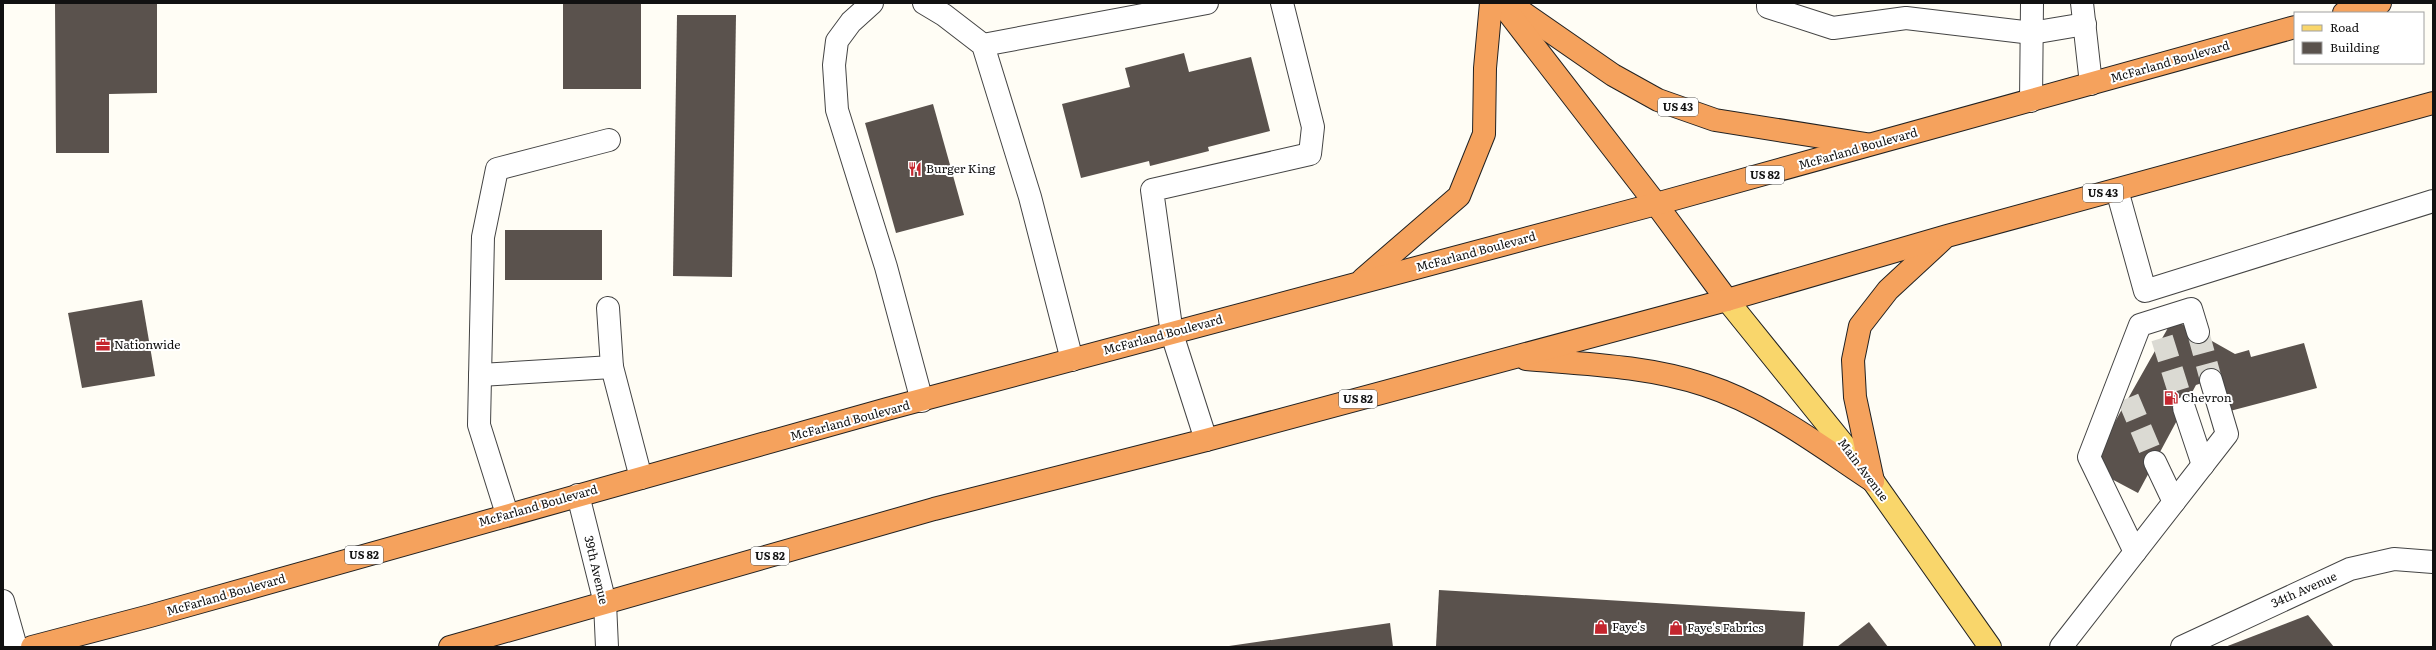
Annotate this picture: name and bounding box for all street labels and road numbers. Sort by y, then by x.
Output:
street label: McFarland Boulevard [2108,35,2232,87]
road number: US 43 [1658,98,1698,116]
street label: McFarland Boulevard [1796,122,1920,174]
road number: US 82 [1746,166,1784,184]
road number: US 43 [2083,184,2123,202]
street label: McFarland Boulevard [1414,226,1538,276]
street label: McFarland Boulevard [1101,309,1225,359]
road number: US 82 [1339,390,1377,408]
street label: McFarland Boulevard [788,395,912,445]
street label: Main Avenue [1834,434,1893,505]
street label: McFarland Boulevard [476,479,600,531]
street label: 39th Avenue [580,534,614,606]
road number: US 82 [345,546,383,564]
road number: US 82 [751,547,789,565]
street label: 34th Avenue [2268,567,2339,612]
street label: McFarland Boulevard [164,568,288,620]

